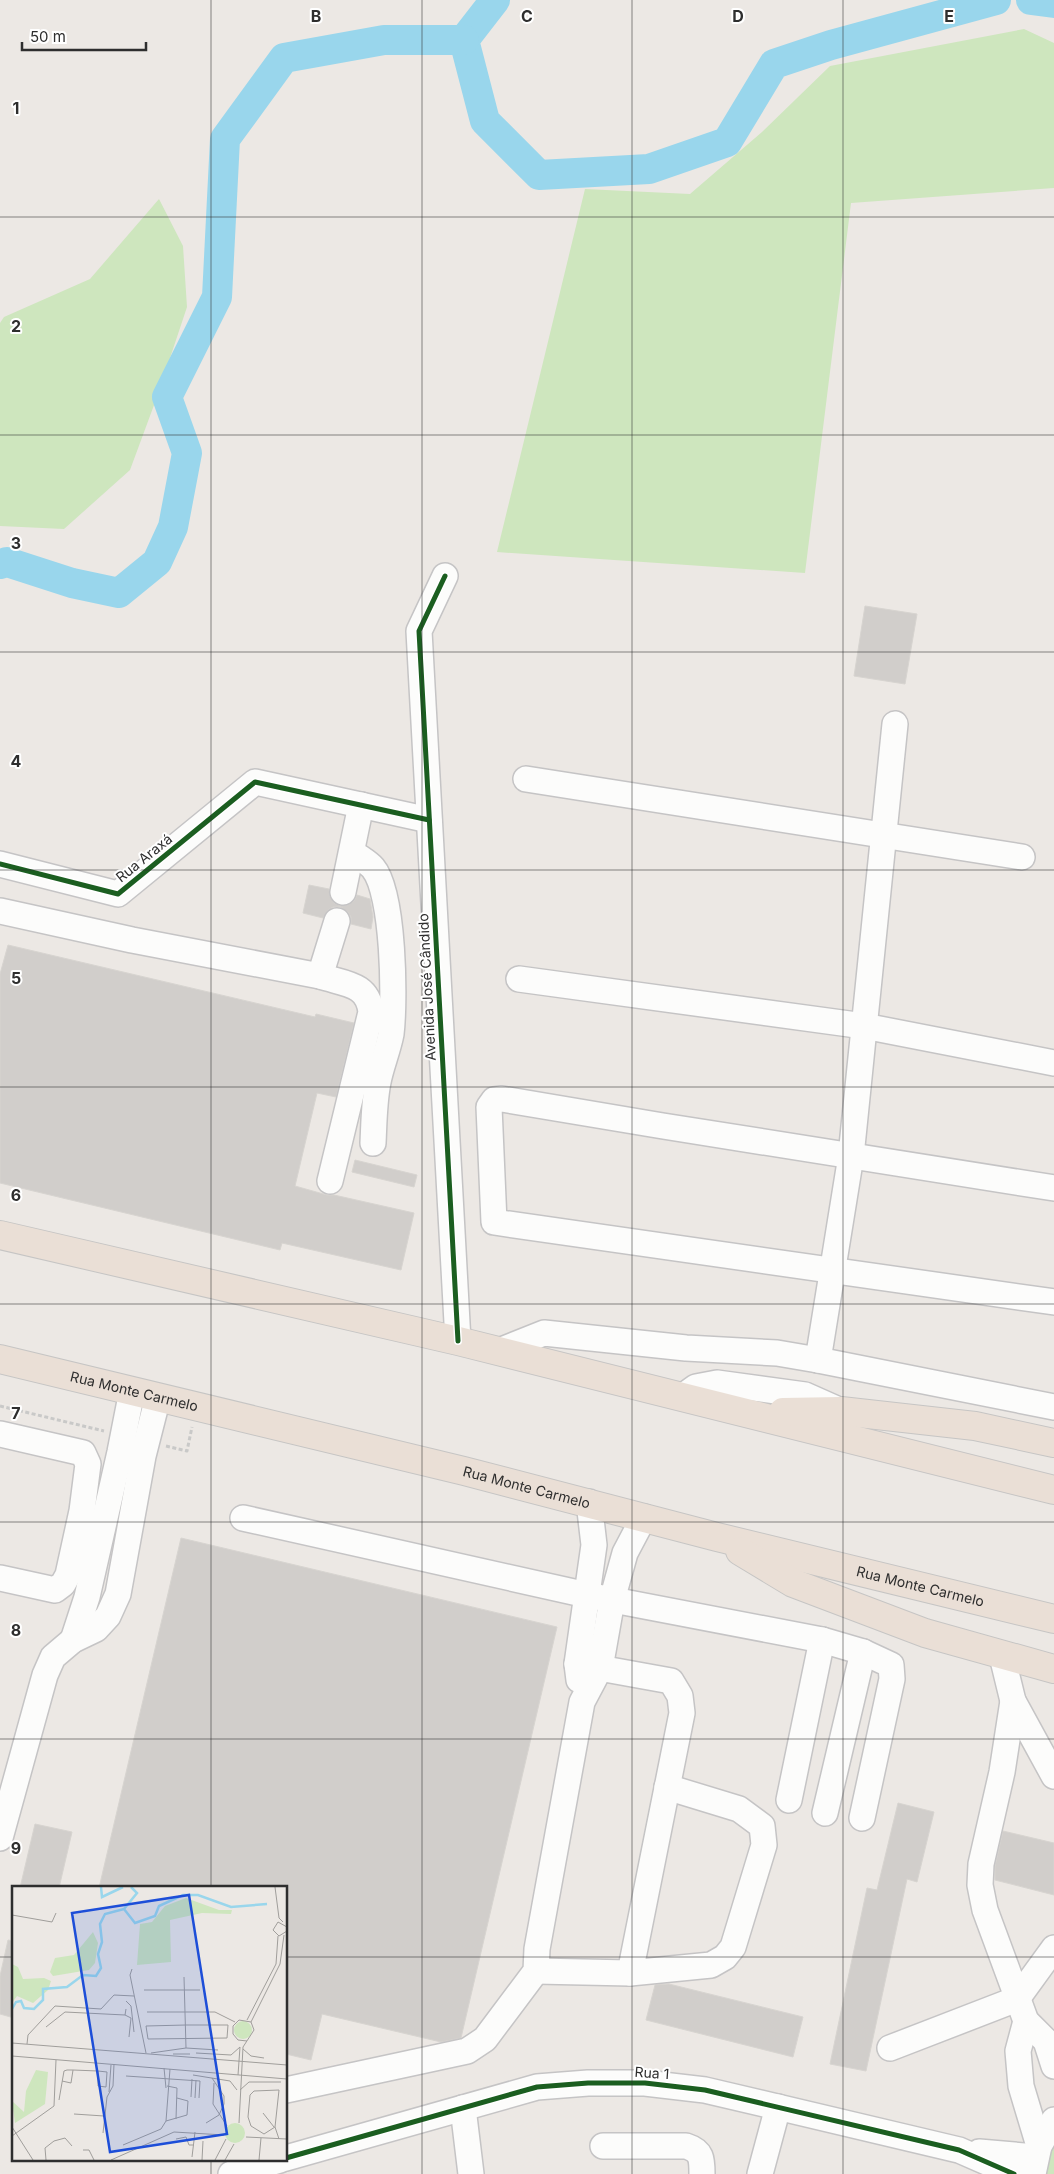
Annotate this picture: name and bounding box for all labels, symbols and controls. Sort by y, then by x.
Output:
text: B [311,6,321,26]
text: C [521,6,533,26]
text: D [732,6,744,26]
text: E [944,6,954,26]
scale bar [22,20,146,52]
text: 50 m [30,27,66,46]
text: 1 [13,98,19,118]
text: 2 [11,316,21,336]
text: 3 [11,533,21,553]
text: 4 [11,751,22,771]
street label: Rua Araxá [112,830,175,885]
street label: Avenida José Cândido [414,913,439,1061]
text: 5 [11,968,21,988]
text: 6 [11,1185,21,1205]
street label: Rua Monte Carmelo [69,1367,200,1415]
text: 7 [11,1403,21,1423]
street label: Rua Monte Carmelo [461,1462,592,1512]
street label: Rua Monte Carmelo [855,1562,986,1610]
text: 8 [11,1620,21,1640]
text: 9 [11,1838,21,1858]
inset map [12,1886,288,2162]
street label: Rua 1 [634,2063,670,2082]

